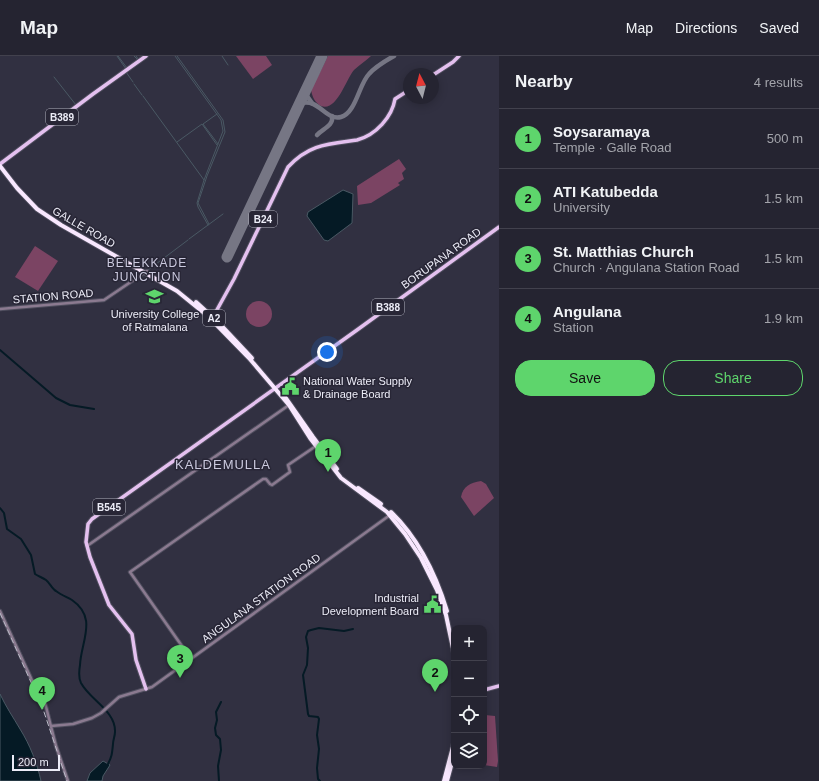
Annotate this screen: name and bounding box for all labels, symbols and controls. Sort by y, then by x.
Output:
text: Map [20,17,58,38]
text: Map [626,20,653,36]
text: Directions [675,20,737,36]
text: Saved [759,20,799,36]
north arrow [403,68,439,104]
text: Nearby [515,72,573,91]
text: 4 results [754,75,803,90]
road number: B389 [46,109,78,125]
text: Soysaramaya [553,123,650,140]
text: 1 [524,131,532,146]
text: 500 m [767,131,803,146]
text: Temple · Galle Road [553,140,672,155]
text: ATI Katubedda [553,183,658,200]
text: 2 [524,191,532,206]
text: 1.5 km [764,191,803,206]
text: University [553,200,610,215]
street label: GALLE ROAD [51,204,117,250]
road number: B24 [249,211,277,227]
street label: BORUPANA ROAD [399,225,483,291]
text: St. Matthias Church [553,243,694,260]
text: 3 [524,251,532,266]
text: 1.5 km [764,251,803,266]
district label: BELEKKADE JUNCTION [107,256,187,284]
text: Church · Angulana Station Road [553,260,739,275]
street label: STATION ROAD [12,286,94,306]
school or university icon: University College of Ratmalana [145,286,165,306]
road number: B388 [372,299,404,315]
text: Angulana [553,303,621,320]
place label: University College of Ratmalana [111,308,199,333]
road number: A2 [203,310,225,326]
text: 4 [524,311,532,326]
text: 1.9 km [764,311,803,326]
text: Station [553,320,593,335]
your location [317,342,337,362]
button: Save [515,360,655,396]
button: Share [663,360,803,396]
place label: National Water Supply & Drainage Board [303,375,413,400]
public building icon: National Water Supply & Drainage Board [280,377,300,397]
pin: 1 [315,439,341,472]
district label: KALDEMULLA [175,457,271,472]
road number: B545 [93,499,125,515]
street label: ANGULANA STATION ROAD [199,551,323,645]
place label: Industrial Development Board [322,592,419,617]
public building icon: Industrial Development Board [422,594,442,614]
map controls [451,625,487,769]
button: + [451,625,487,661]
pin: 3 [167,645,193,678]
pin: 2 [422,659,448,692]
button: − [451,661,487,697]
pin: 4 [29,677,55,710]
button: locate [451,697,487,733]
button: layers [451,733,487,769]
scale bar [12,753,60,772]
text: 200 m [18,756,49,768]

